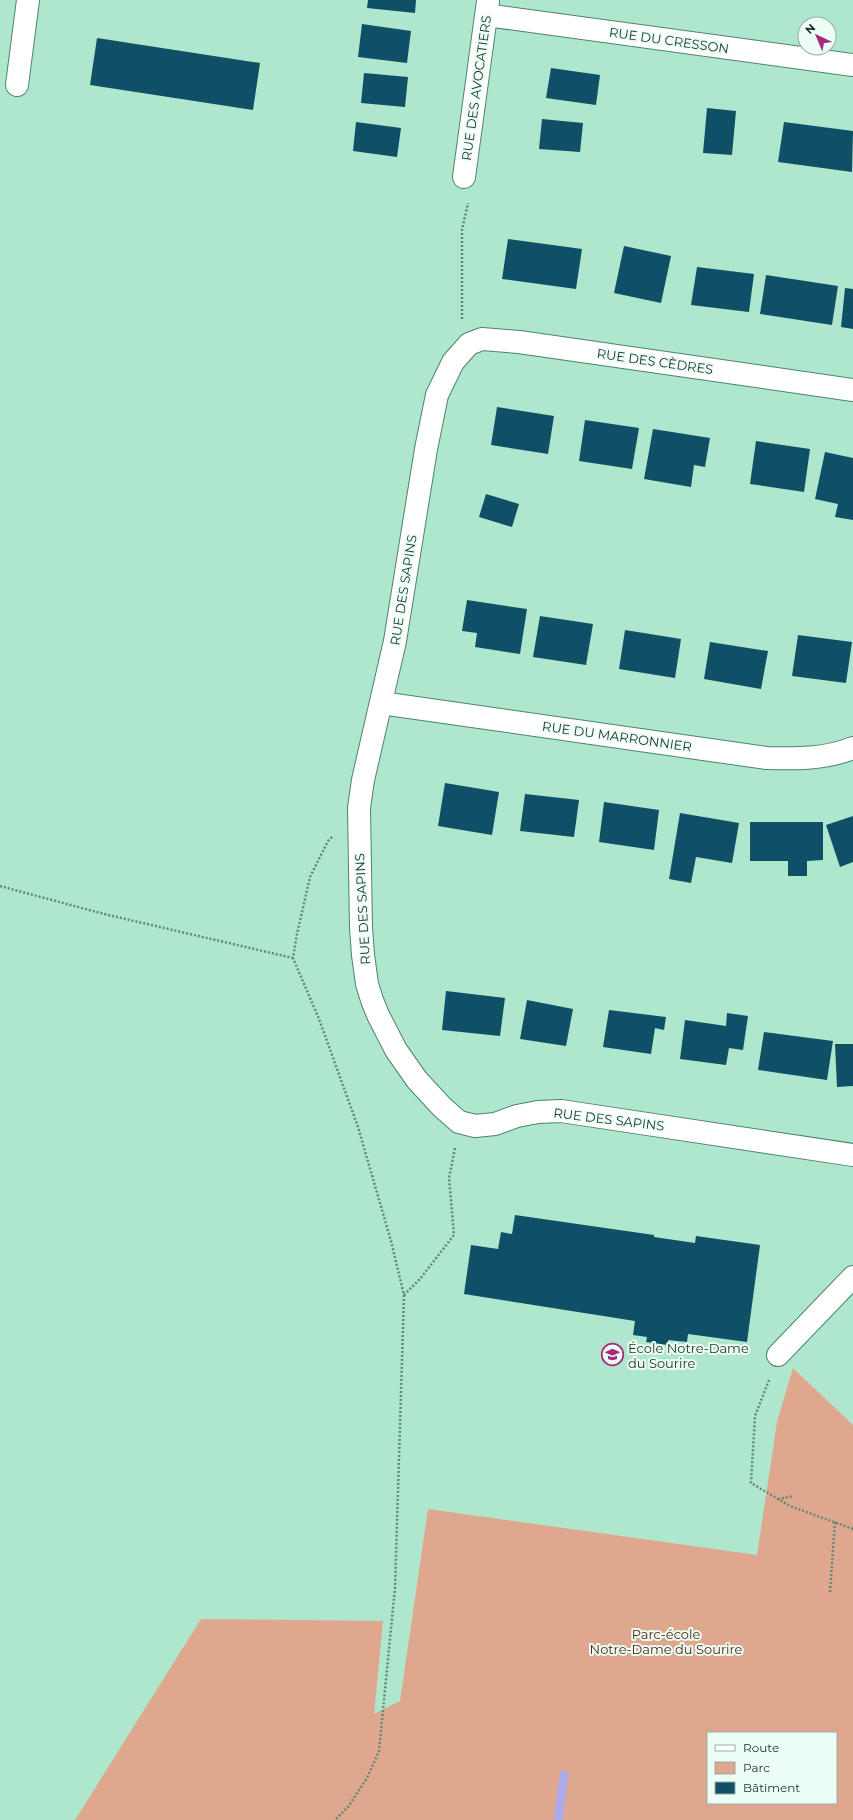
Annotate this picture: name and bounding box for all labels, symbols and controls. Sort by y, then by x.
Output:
street label: RUE DES AVOCATIERS [458,14,494,162]
north arrow [797,16,837,56]
text: N [802,21,818,37]
street label: RUE DU CRESSON [608,24,730,56]
street label: RUE DES CÈDRES [596,345,714,377]
street label: RUE DES SAPINS [386,534,420,646]
street label: RUE DU MARRONNIER [541,718,693,754]
street label: RUE DES SAPINS [351,853,373,965]
street label: RUE DES SAPINS [553,1104,665,1134]
place label: École Notre-Dame du Sourire [628,1340,749,1371]
school or university icon: École Notre-Dame du Sourire [600,1342,626,1368]
park label: Parc-école Notre-Dame du Sourire [590,1626,743,1657]
legend [707,1732,837,1804]
text: Route [743,1740,779,1755]
text: Parc [743,1760,770,1775]
text: Bâtiment [743,1780,800,1795]

